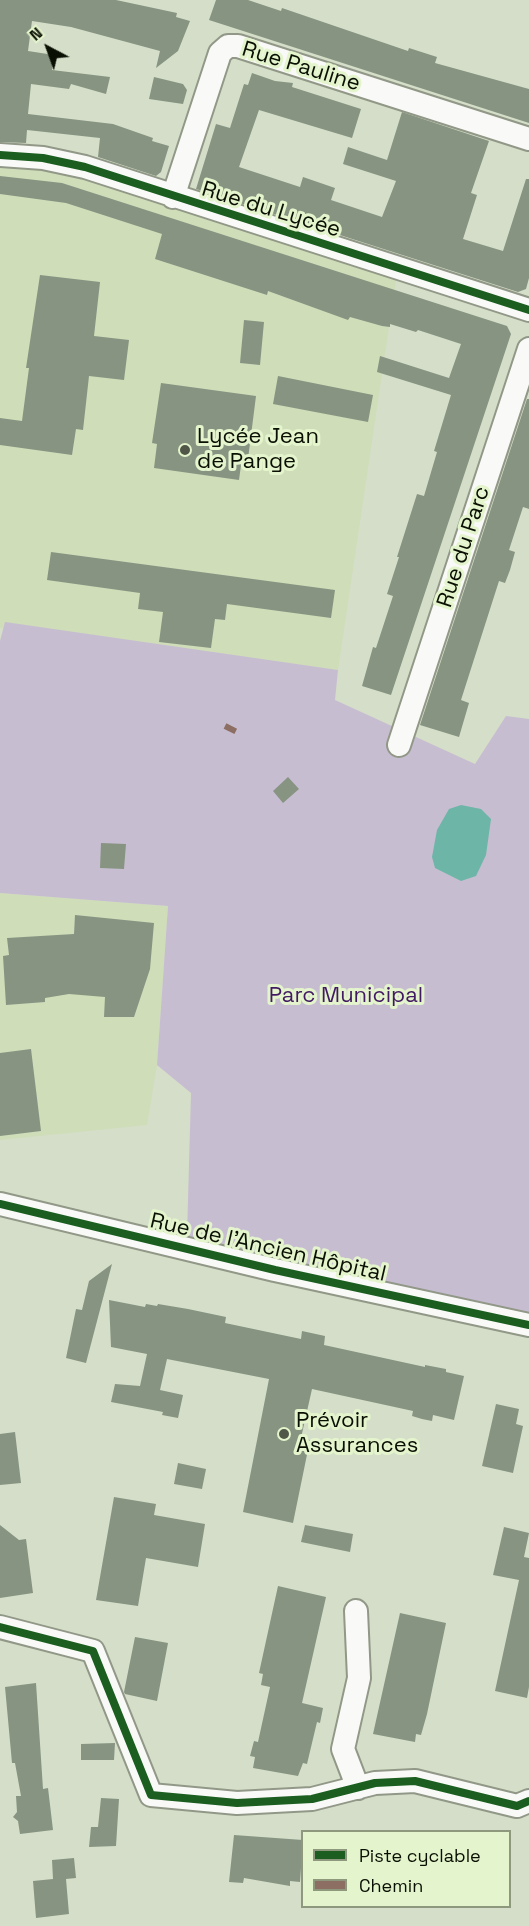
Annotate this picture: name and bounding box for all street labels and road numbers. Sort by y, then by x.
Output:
street label: Rue Pauline [239,37,363,97]
street label: Rue du Lycée [198,176,344,244]
street label: Rue du Parc [432,483,496,611]
street label: Rue de l'Ancien Hôpital [147,1208,389,1288]

